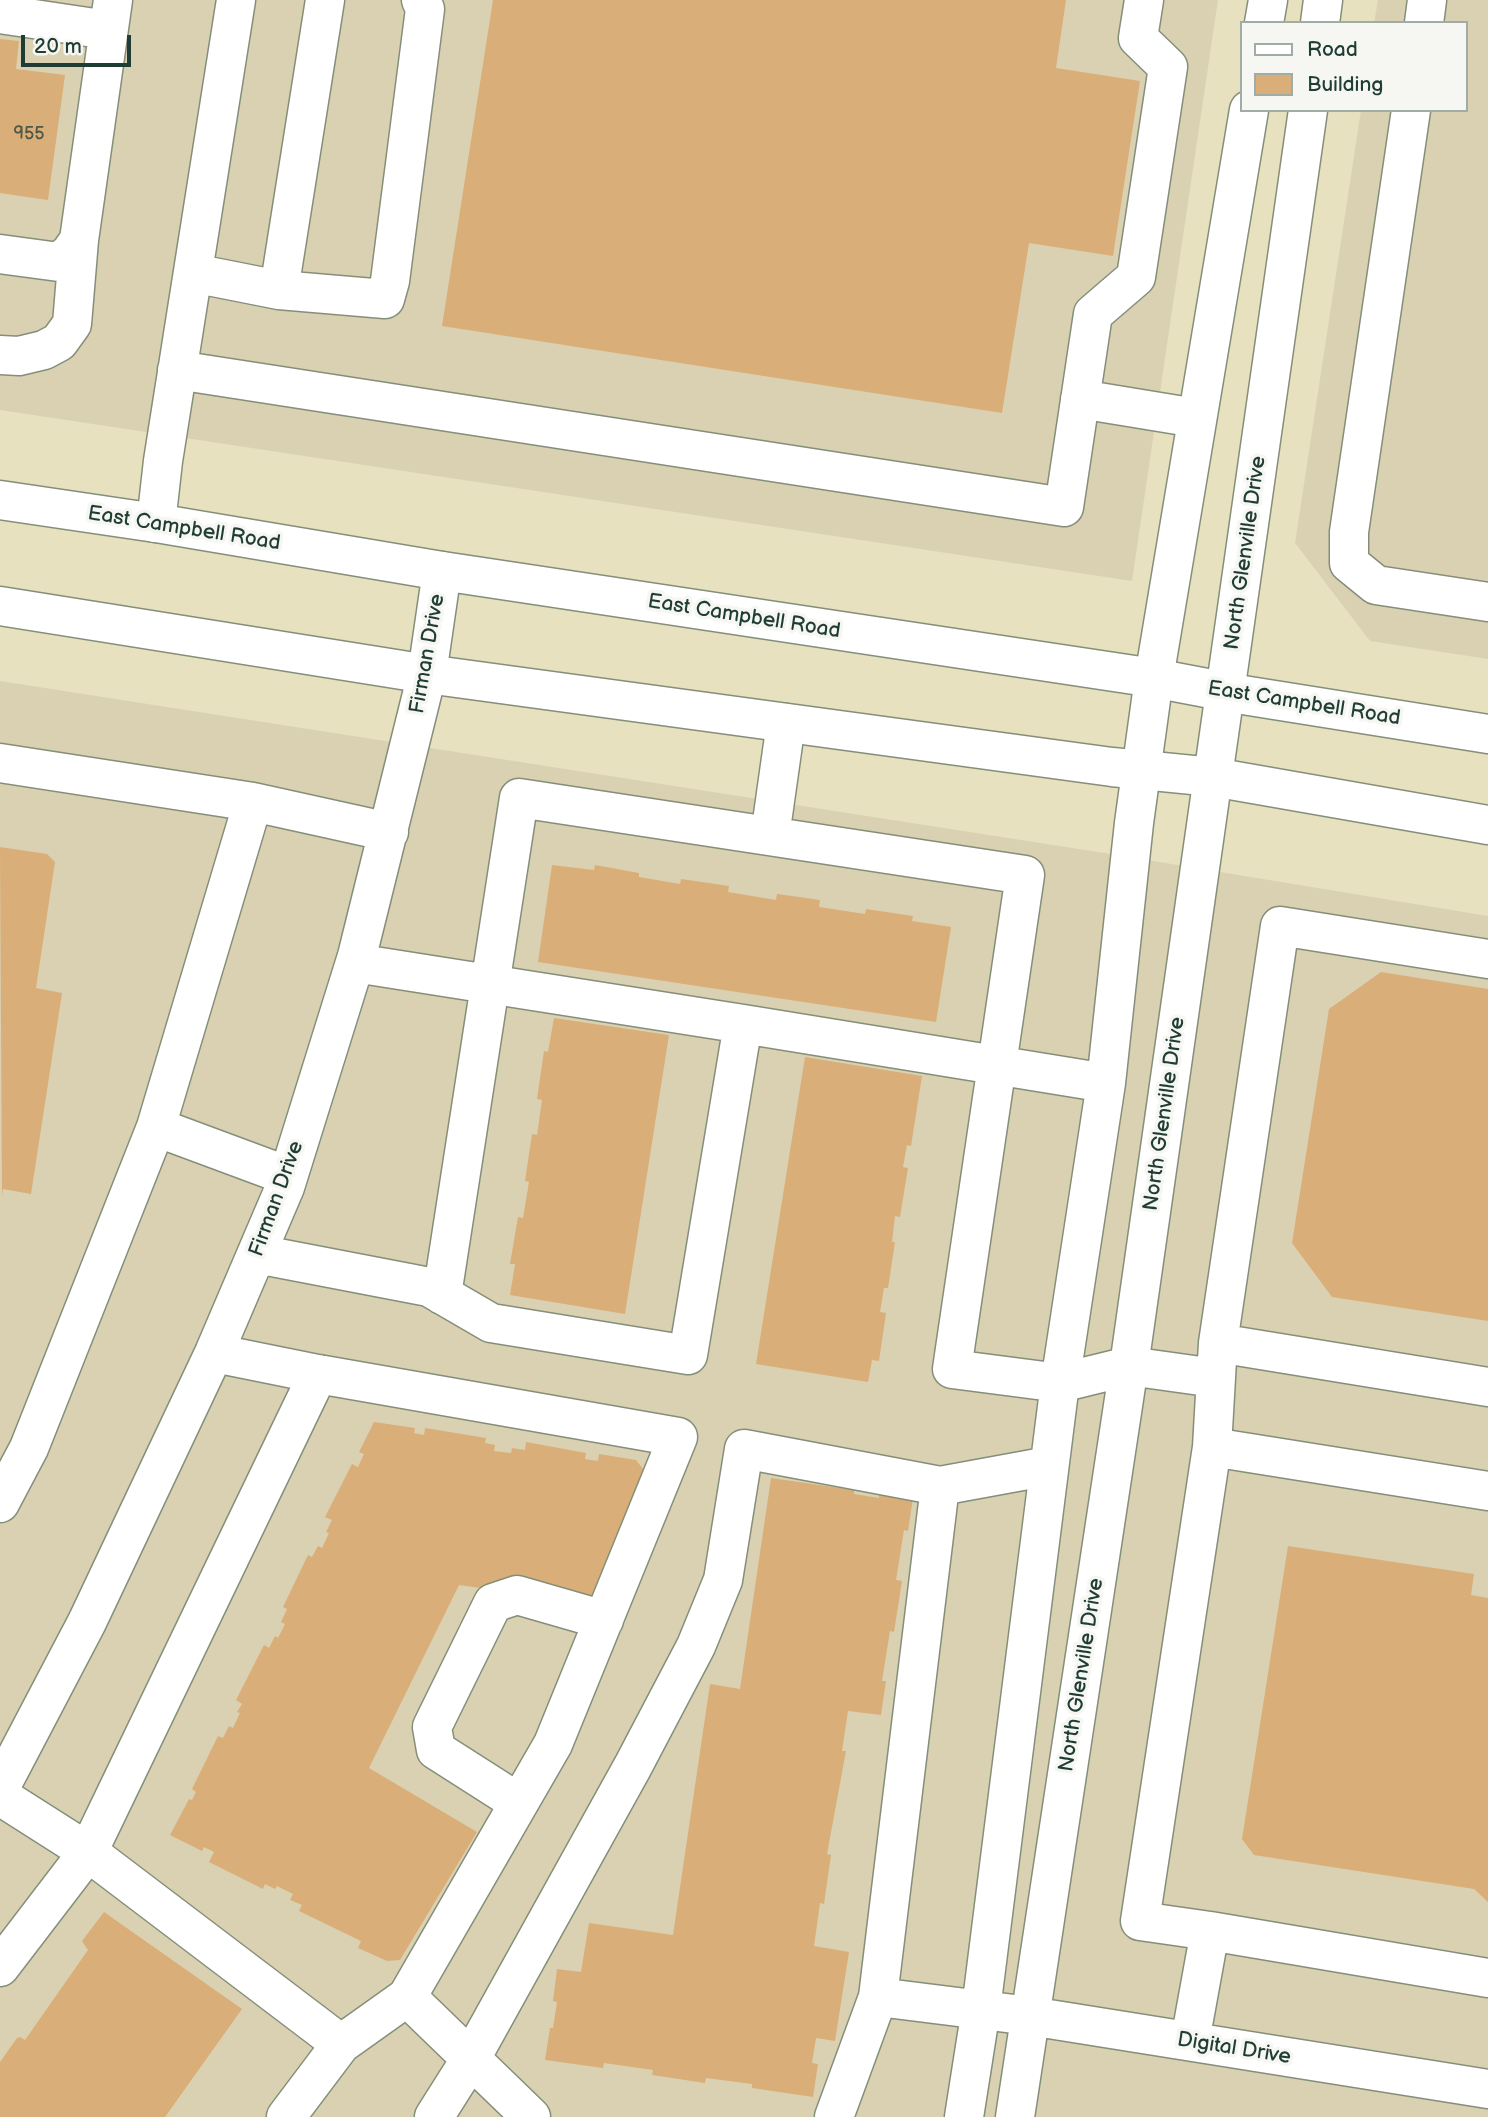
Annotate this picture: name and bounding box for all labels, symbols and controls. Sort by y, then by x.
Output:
scale bar [24,21,135,65]
legend [1240,21,1467,112]
text: 20 m [34,34,82,59]
text: Road [1307,37,1358,62]
text: Building [1307,72,1383,97]
house number: 955 [13,123,45,145]
street label: North Glenville Drive [1220,454,1272,652]
street label: East Campbell Road [86,501,282,557]
street label: East Campbell Road [646,589,842,645]
street label: Firman Drive [405,592,451,716]
street label: East Campbell Road [1206,676,1402,732]
street label: North Glenville Drive [1139,1015,1191,1213]
street label: Firman Drive [244,1138,310,1260]
street label: North Glenville Drive [1054,1576,1110,1774]
street label: Digital Drive [1175,2028,1293,2070]

